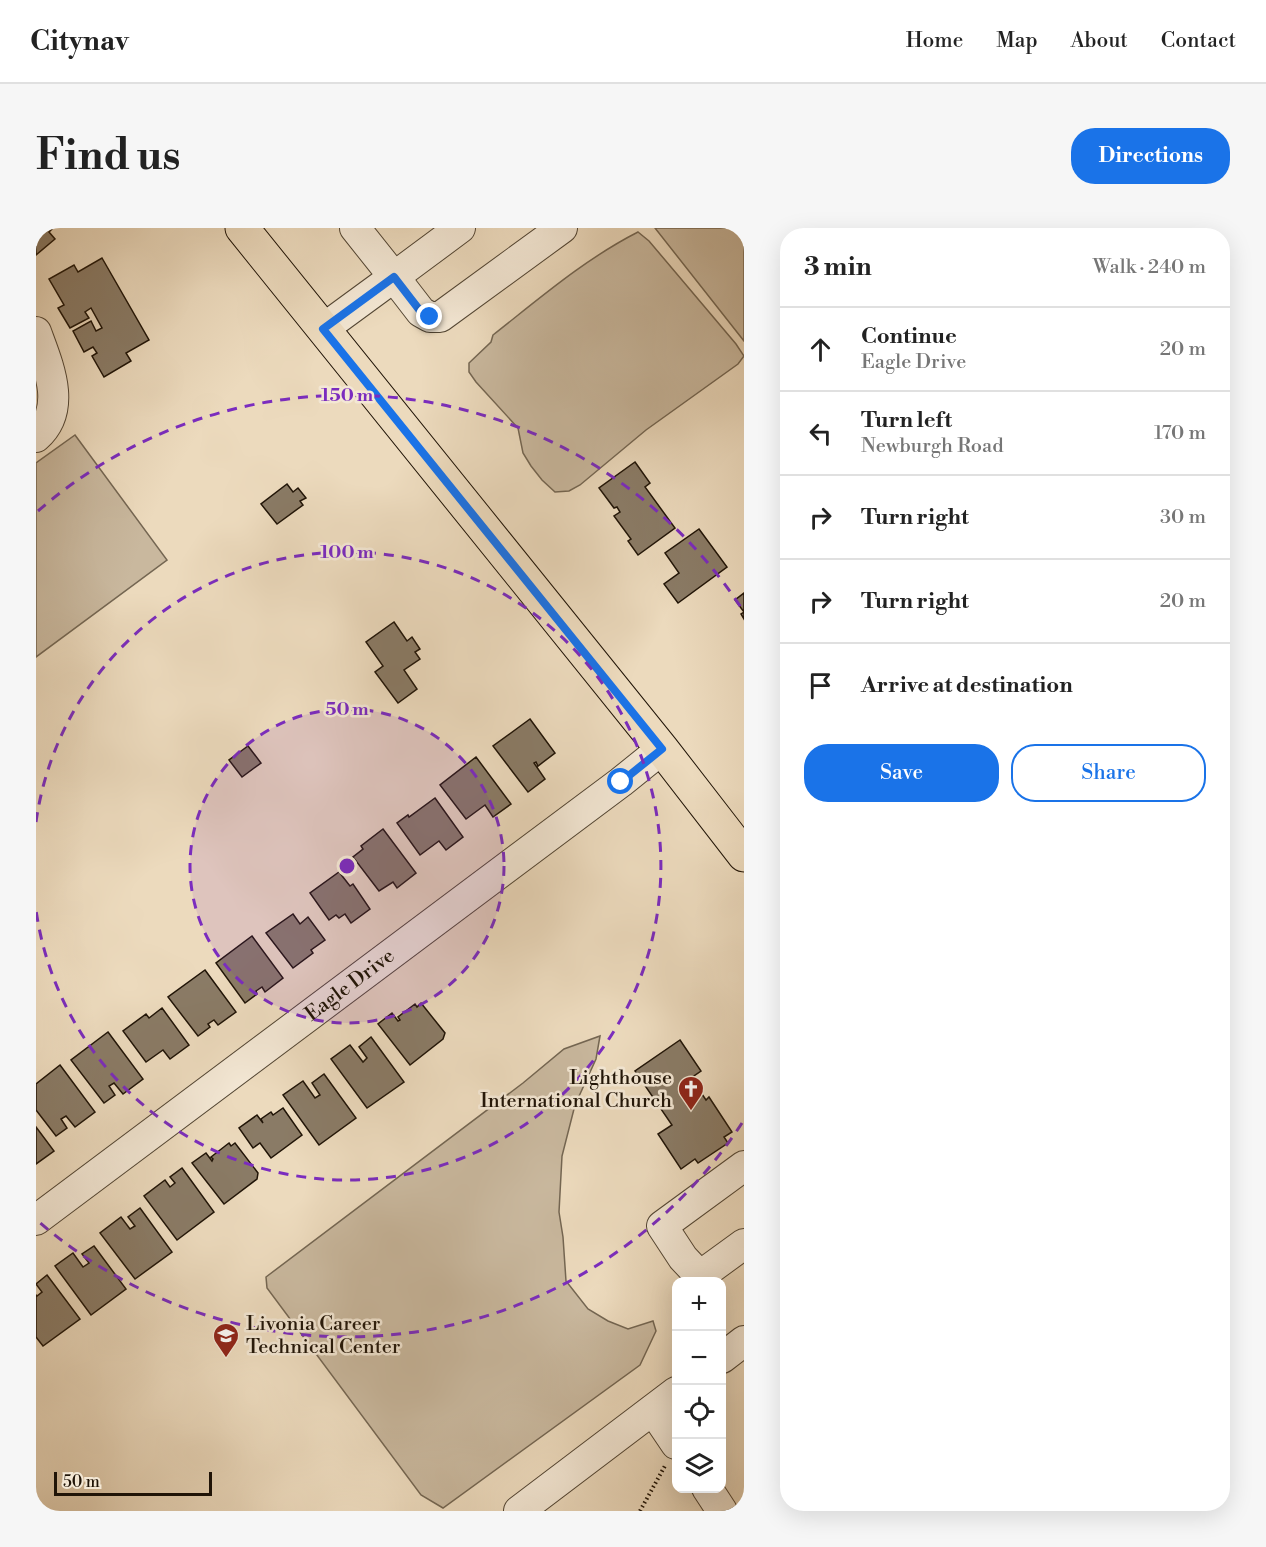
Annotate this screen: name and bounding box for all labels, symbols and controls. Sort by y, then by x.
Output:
text: Citynav [30,24,129,59]
text: Home [906,28,963,54]
text: Map [996,28,1038,54]
text: About [1071,28,1128,54]
text: Contact [1161,28,1236,54]
button: Directions [1071,128,1230,184]
text: Find us [36,130,180,183]
text: 3 min [804,251,872,283]
text: Walk · 240 m [1093,255,1206,280]
route end [416,303,442,329]
text: Continue [861,323,957,350]
icon: ahead [804,333,837,366]
text: 20 m [1160,337,1206,362]
text: Eagle Drive [861,350,966,375]
text: 150 m [321,384,374,407]
text: Turn left [861,407,952,434]
icon: left [804,417,837,450]
text: 170 m [1154,421,1206,446]
text: Newburgh Road [861,434,1004,459]
icon: right [804,501,837,534]
text: Turn right [861,504,969,531]
text: 30 m [1160,505,1206,530]
text: 100 m [320,541,374,564]
icon: right [804,585,837,618]
text: Turn right [861,588,969,615]
text: 20 m [1160,589,1206,614]
icon: arrive [804,669,837,702]
text: Arrive at destination [861,672,1073,699]
text: 50 m [325,698,369,721]
button: Save [804,744,999,802]
button: Share [1011,744,1206,802]
route start [607,768,633,794]
centre of rings [337,856,357,876]
street label: Eagle Drive [300,943,399,1027]
place label: Lighthouse International Church [480,1066,672,1114]
church icon: Lighthouse International Church [676,1074,706,1112]
map controls [672,1277,726,1493]
button: + [672,1277,726,1331]
place label: Livonia Career Technical Center [246,1312,401,1360]
school or university icon: Livonia Career Technical Center [211,1321,241,1359]
button: − [672,1331,726,1385]
button: locate [672,1385,726,1439]
button: layers [672,1439,726,1493]
scale bar [54,1469,212,1496]
text: 50 m [63,1472,100,1492]

